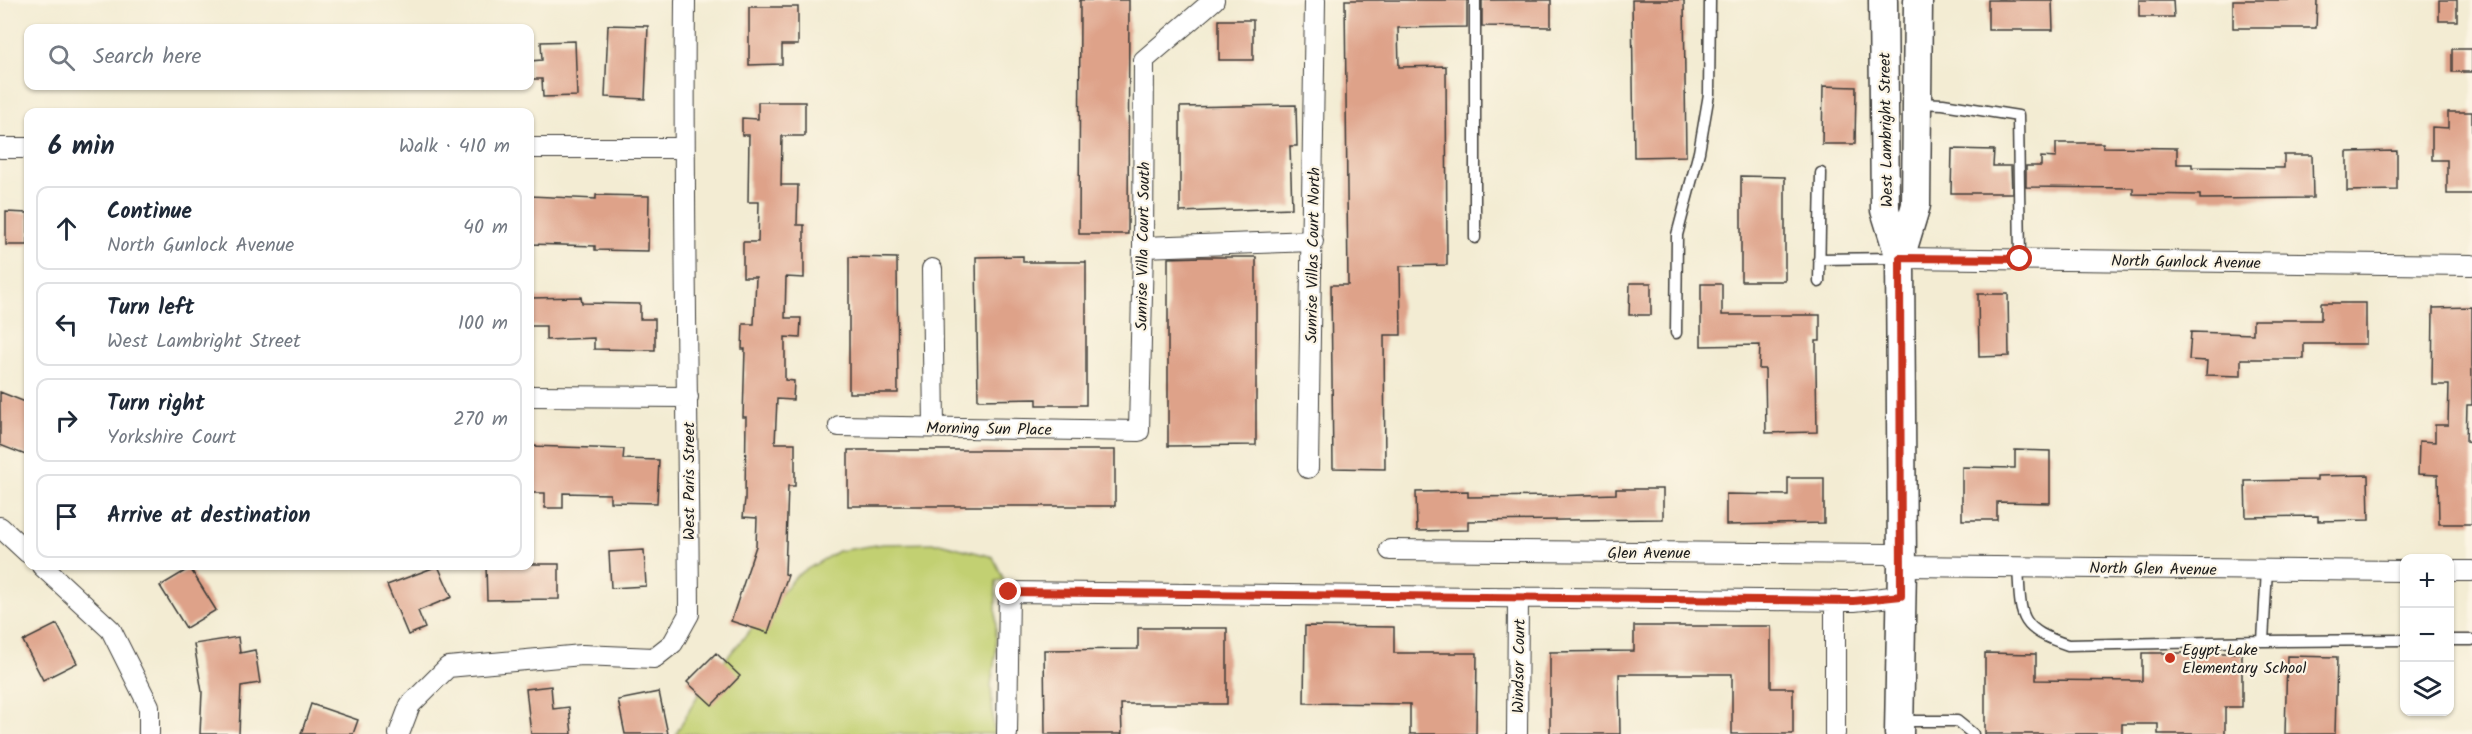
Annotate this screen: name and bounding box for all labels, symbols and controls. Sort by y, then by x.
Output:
search box [24,24,534,90]
text: Search here [93,40,201,75]
icon: search [45,41,78,74]
street label: West Lambright Street [1873,51,1900,208]
text: 6 min [48,126,115,168]
text: Walk · 410 m [399,131,510,163]
street label: Sunrise Villa Court South [1130,161,1157,331]
street label: Sunrise Villas Court North [1299,167,1328,343]
text: Continue [107,195,192,230]
icon: ahead [50,212,83,245]
text: 40 m [463,212,508,244]
text: North Gunlock Avenue [107,230,294,262]
route start [2006,245,2032,271]
street label: North Gunlock Avenue [2111,249,2261,276]
text: Turn left [107,291,194,326]
icon: left [50,308,83,341]
text: 100 m [458,308,508,340]
text: West Lambright Street [107,326,301,358]
text: Turn right [107,387,205,422]
icon: right [50,404,83,437]
text: 270 m [453,404,508,436]
street label: Morning Sun Place [926,416,1052,443]
street label: West Paris Street [677,421,702,540]
text: Yorkshire Court [107,422,236,454]
text: Arrive at destination [107,499,310,534]
icon: arrive [50,500,83,533]
street label: Glen Avenue [1608,541,1690,566]
map controls [2400,554,2454,716]
button: + [2400,554,2454,608]
street label: North Glen Avenue [2089,556,2217,583]
route end [995,578,1021,604]
button: − [2400,608,2454,662]
street label: Windsor Court [1506,618,1533,714]
place label: Egypt Lake Elementary School [2182,638,2307,681]
marker: Egypt Lake Elementary School [2163,651,2177,665]
button: layers [2400,662,2454,716]

